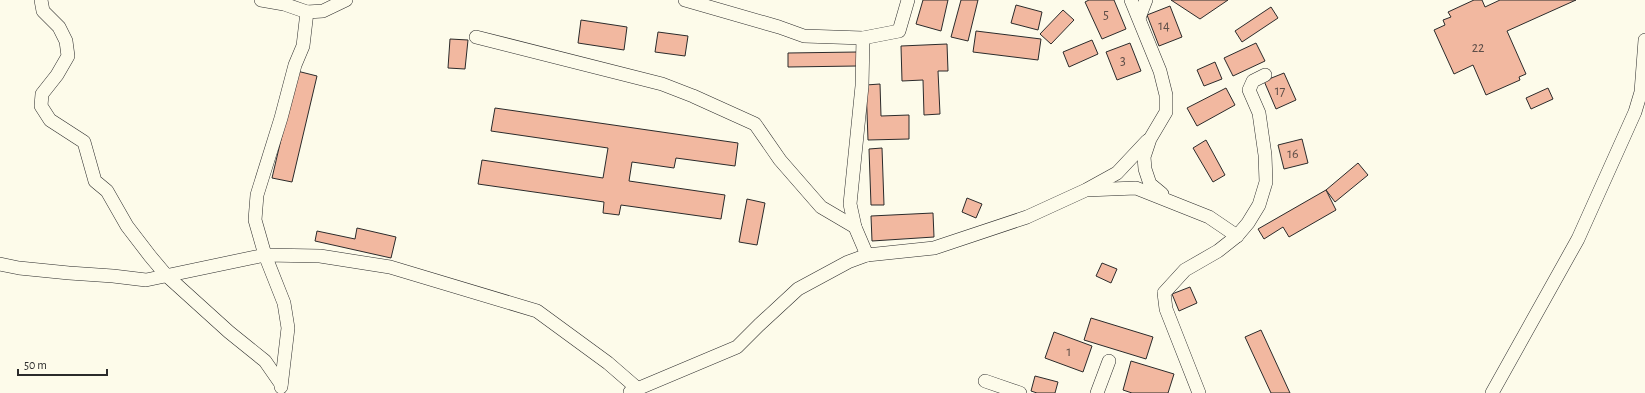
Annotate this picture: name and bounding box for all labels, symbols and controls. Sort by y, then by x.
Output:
house number: 5 [1103,8,1109,22]
house number: 14 [1158,19,1170,33]
house number: 22 [1472,41,1484,55]
house number: 3 [1120,54,1126,68]
house number: 17 [1275,84,1285,98]
house number: 16 [1287,147,1299,161]
house number: 1 [1067,345,1071,359]
scale bar [18,351,107,377]
text: 50 m [24,359,47,371]

